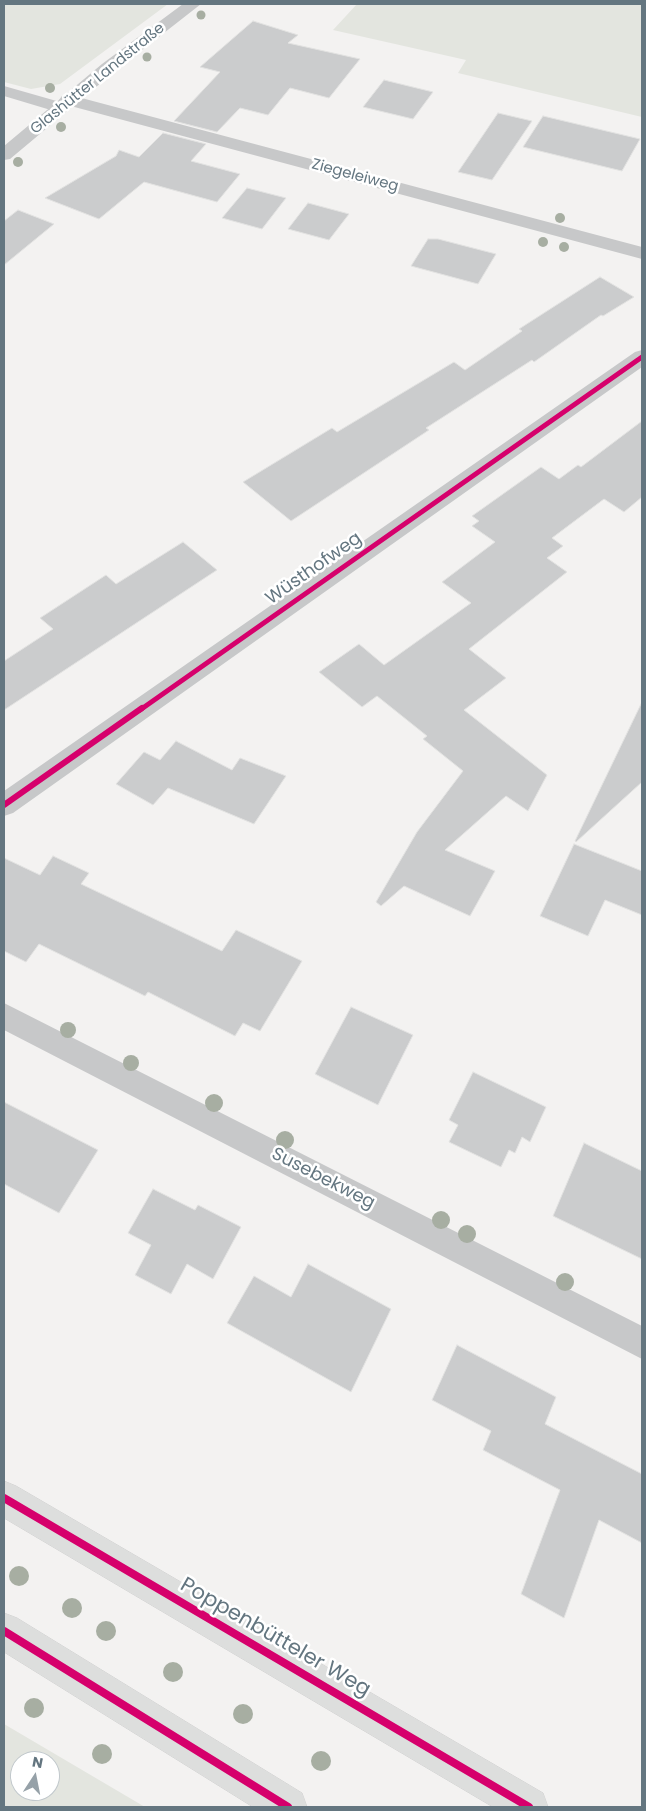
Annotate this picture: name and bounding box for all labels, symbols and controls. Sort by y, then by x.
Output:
street label: Glashütter Landstraße [27,19,169,139]
street label: Ziegeleiweg [310,156,400,196]
street label: Wüsthofweg [262,528,366,610]
street label: Susebekweg [268,1144,378,1214]
street label: Poppenbütteler Weg [175,1573,375,1703]
north arrow [10,1751,60,1801]
text: N [31,1751,45,1773]

